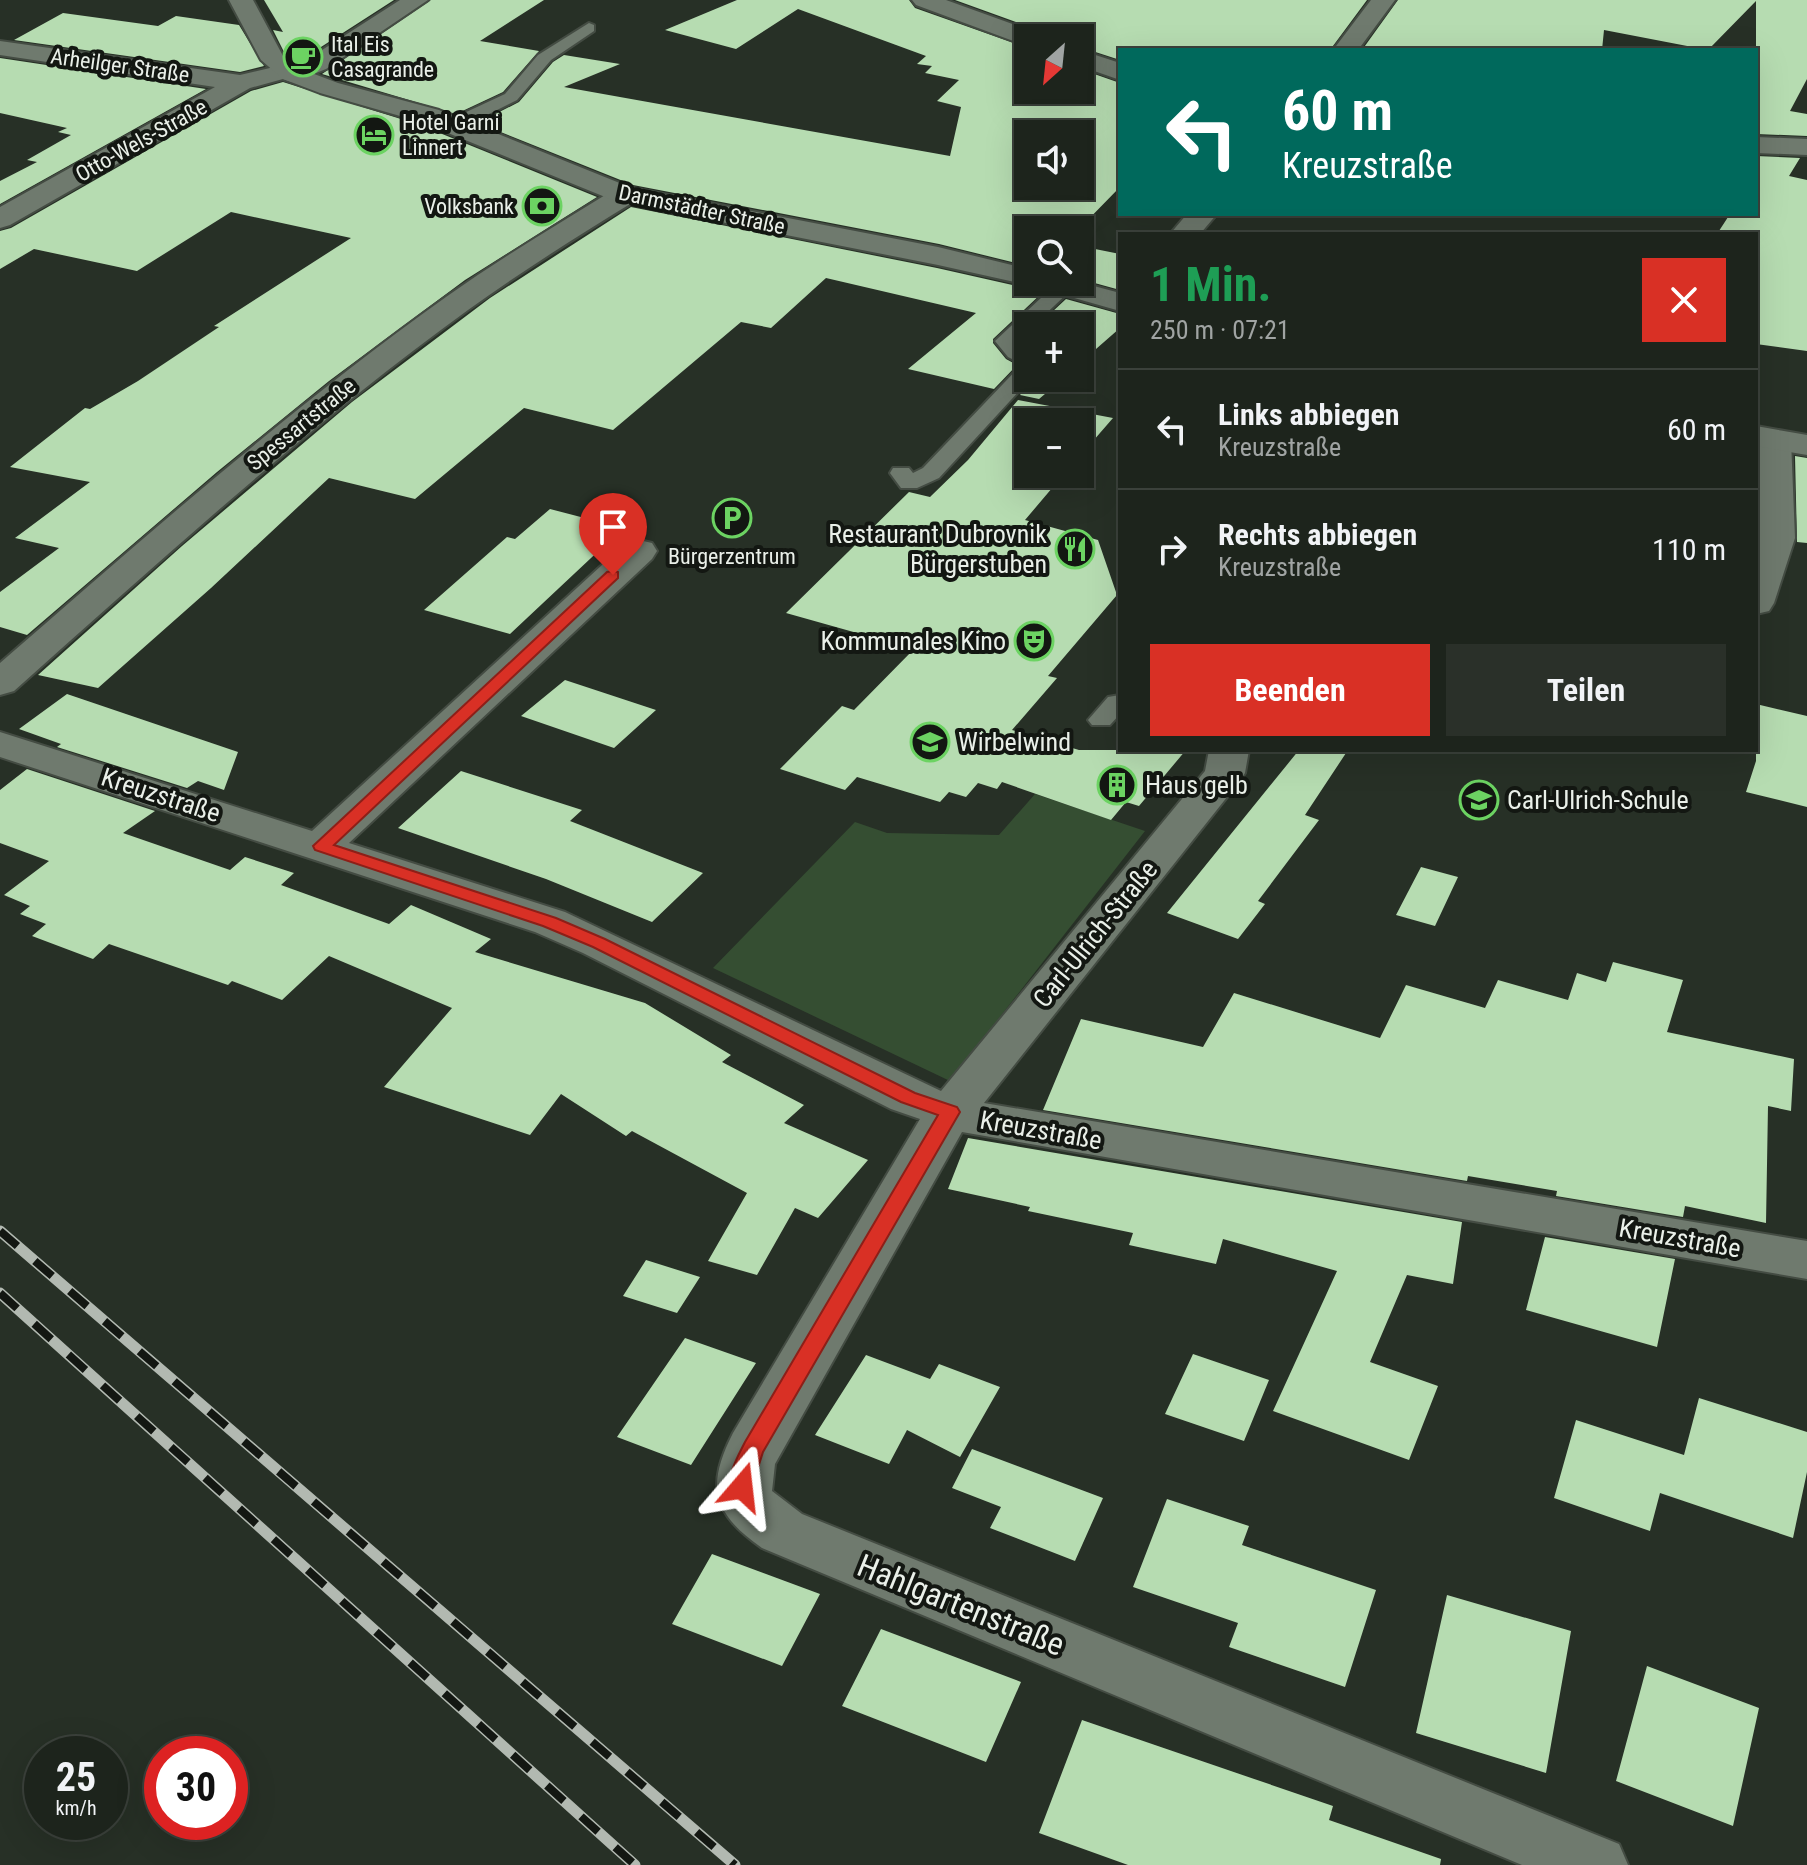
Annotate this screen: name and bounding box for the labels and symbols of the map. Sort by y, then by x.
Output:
north arrow [1014,24,1094,104]
place label: Ital Eis Casagrande [331,32,434,82]
cafe icon: Ital Eis Casagrande [282,36,324,78]
street label: Arheilger Straße [49,43,191,88]
street label: Otto-Wels-Straße [71,94,211,187]
place label: Hotel Garni Linnert [402,110,500,160]
hotel icon: Hotel Garni Linnert [353,114,395,156]
street label: Darmstädter Straße [616,180,787,239]
bank icon: Volksbank [521,185,563,227]
place label: Volksbank [424,194,514,219]
street label: Spessartstraße [242,373,361,476]
pin [579,493,647,575]
parking icon: Bürgerzentrum [711,497,753,539]
place label: Restaurant Dubrovnik Bürgerstuben [828,519,1047,579]
restaurant icon: Restaurant Dubrovnik Bürgerstuben [1054,528,1096,570]
place label: Bürgerzentrum [668,544,796,569]
theatre icon: Kommunales Kino [1013,620,1055,662]
place label: Kommunales Kino [821,626,1006,656]
school or university icon: Wirbelwind [909,721,951,763]
place label: Wirbelwind [958,727,1071,757]
street label: Kreuzstraße [98,762,224,828]
building icon: Haus gelb [1096,764,1138,806]
place label: Haus gelb [1145,770,1248,800]
school or university icon: Carl-Ulrich-Schule [1458,779,1500,821]
place label: Carl-Ulrich-Schule [1507,785,1689,815]
street label: Carl-Ulrich-Straße [1027,855,1163,1013]
street label: Kreuzstraße [978,1105,1104,1155]
street label: Kreuzstraße [1617,1213,1743,1263]
position arrow [700,1445,784,1529]
street label: Hahlgartenstraße [852,1546,1070,1664]
speed limit sign: 30 [144,1736,248,1840]

